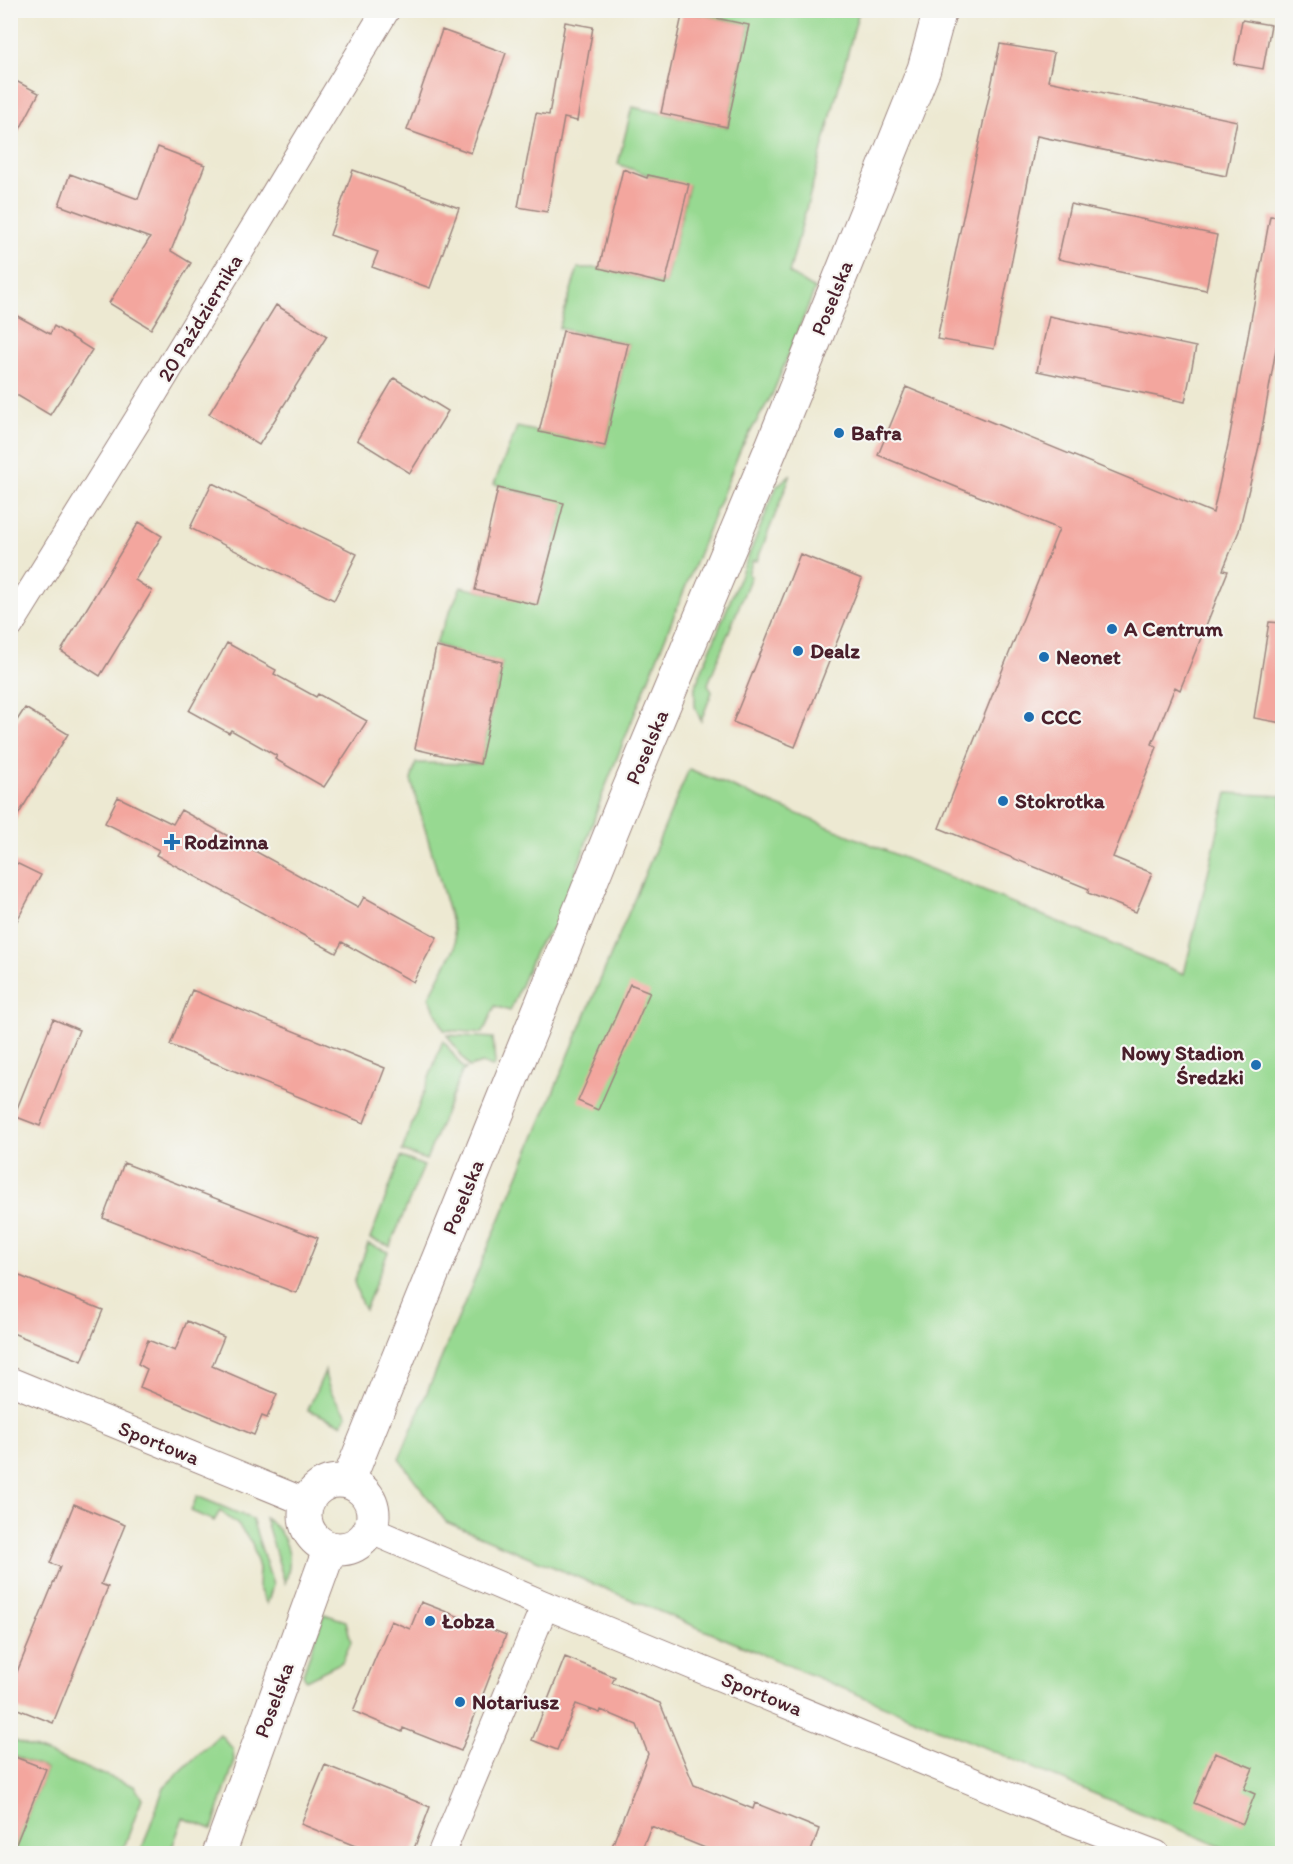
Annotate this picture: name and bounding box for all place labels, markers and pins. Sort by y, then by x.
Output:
place label: Bafra [851,420,902,445]
marker: Bafra [832,426,846,440]
place label: A Centrum [1123,616,1223,641]
marker: A Centrum [1105,622,1119,636]
place label: Dealz [810,638,860,663]
marker: Dealz [791,644,805,658]
place label: Neonet [1056,644,1121,669]
marker: Neonet [1037,650,1051,664]
place label: CCC [1041,704,1082,729]
marker: CCC [1022,710,1036,724]
place label: Stokrotka [1015,788,1106,813]
marker: Stokrotka [996,794,1010,808]
place label: Rodzinna [184,829,270,854]
marker: Rodzinna [165,835,179,849]
place label: Nowy Stadion Średzki [1121,1040,1245,1089]
marker: Nowy Stadion Średzki [1249,1058,1263,1072]
place label: Łobza [441,1608,495,1633]
marker: Łobza [423,1614,437,1628]
place label: Notariusz [472,1689,559,1714]
marker: Notariusz [453,1695,467,1709]

